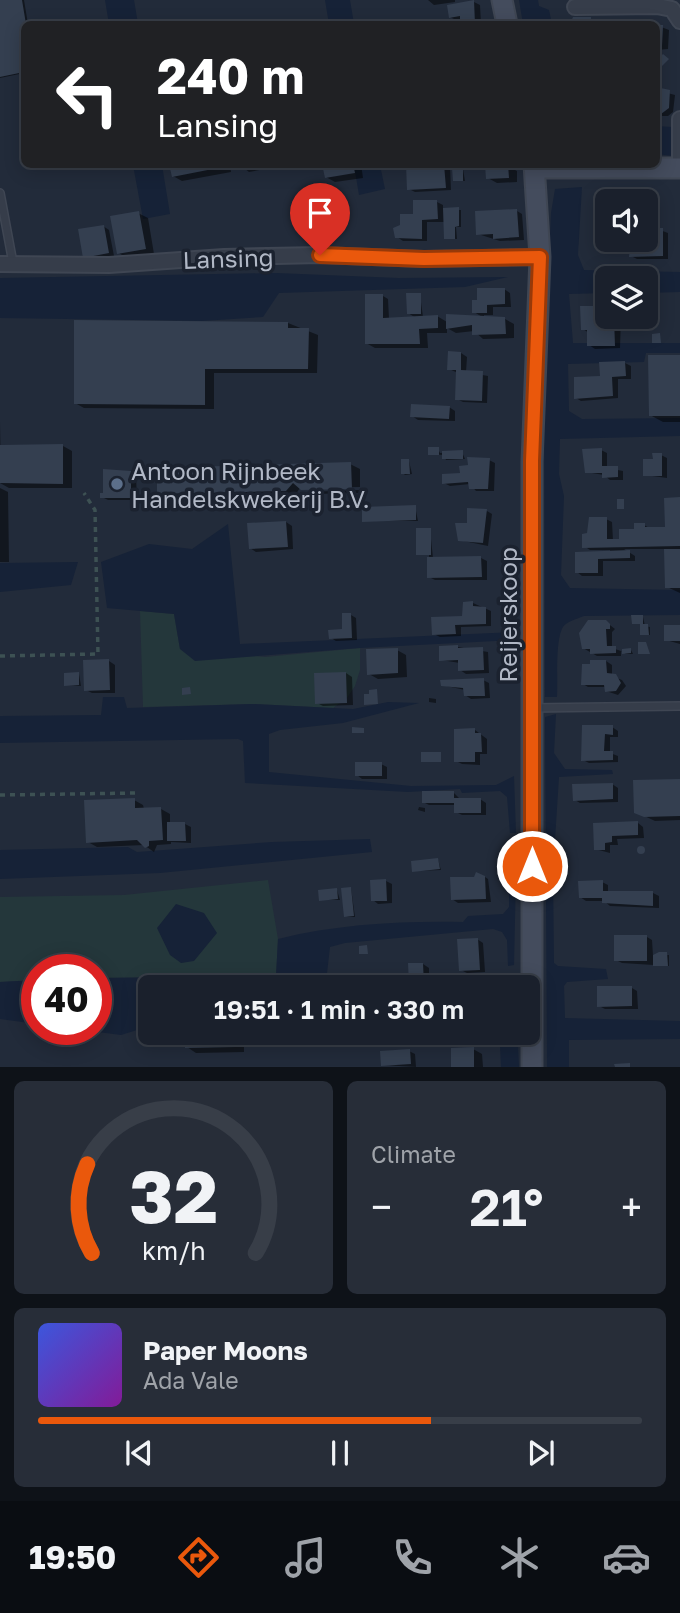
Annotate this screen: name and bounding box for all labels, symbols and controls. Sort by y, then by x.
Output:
text: 240 m [157,46,305,105]
icon: left [42,49,133,140]
text: Lansing [157,106,278,144]
pin [290,183,350,255]
map controls [595,189,658,329]
button: sound [595,189,658,252]
icon: arrive [301,194,339,232]
street label: Lansing [182,242,274,274]
button: layers [595,266,658,329]
place label: Antoon Rijnbeek Handelskwekerij B.V. [131,456,370,513]
marker: Antoon Rijnbeek Handelskwekerij B.V. [109,476,125,492]
street label: Reijerskoop [493,547,522,683]
position arrow [495,829,569,903]
speed limit sign: 40 [21,954,112,1045]
text: 19:51 · 1 min · 330 m [214,994,464,1025]
text: Climate [371,1140,456,1168]
text: 32 [129,1153,218,1240]
text: 21° [470,1175,543,1237]
text: − [371,1184,392,1229]
text: + [621,1184,642,1229]
text: km/h [142,1235,205,1266]
text: Paper Moons [143,1335,308,1366]
text: Ada Vale [143,1366,239,1394]
icon: previous [120,1434,158,1472]
icon: pause [321,1434,359,1472]
icon: next [522,1434,560,1472]
icon: directions [174,1533,223,1582]
icon: music [281,1533,330,1582]
icon: phone [388,1533,437,1582]
icon: climate [495,1533,544,1582]
icon: car [602,1533,651,1582]
text: 19:50 [29,1538,116,1576]

